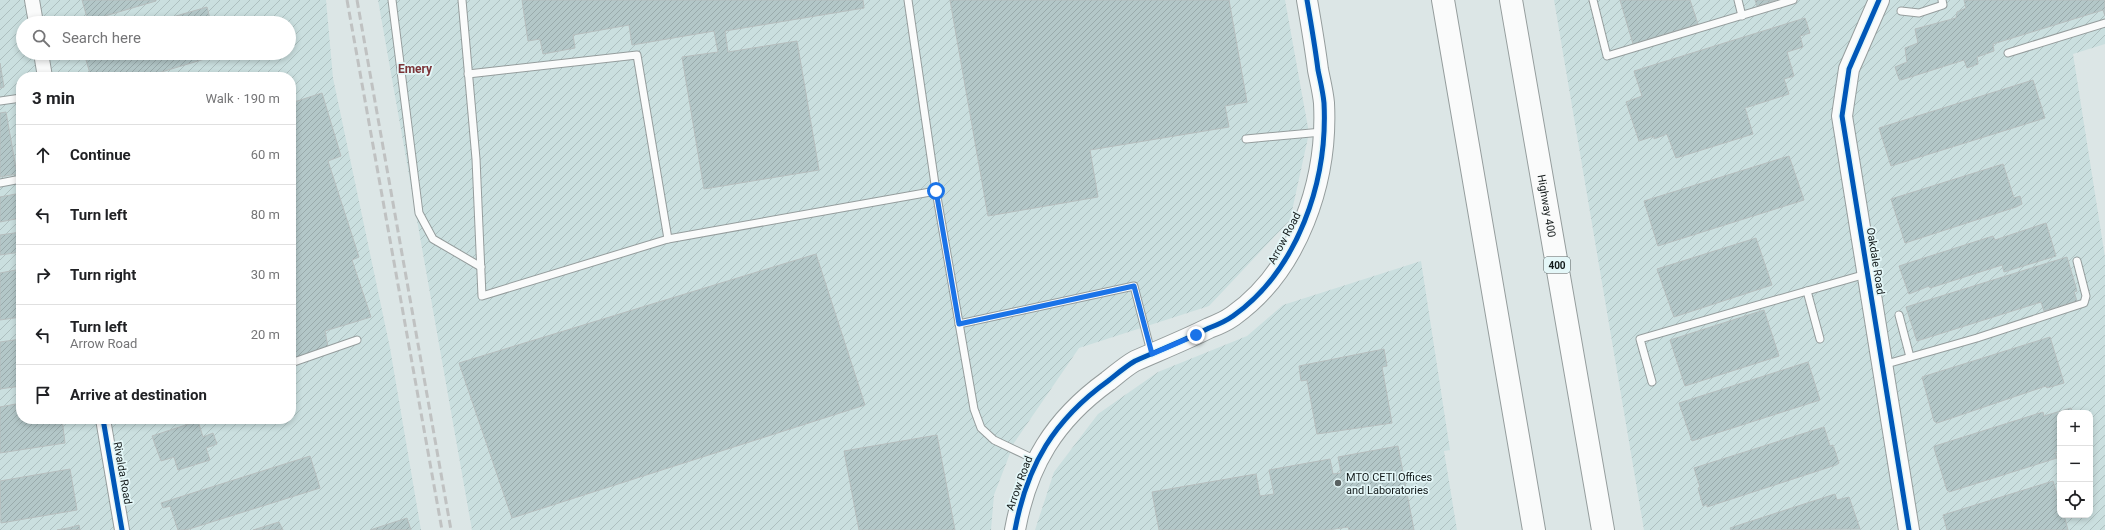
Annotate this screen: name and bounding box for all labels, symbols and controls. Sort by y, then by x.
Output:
search box [16,16,296,60]
icon: search [30,27,52,49]
text: Search here [62,29,141,47]
district label: Emery [398,62,433,76]
text: 3 min [32,88,75,108]
text: Walk · 190 m [205,91,280,106]
icon: ahead [32,144,54,166]
text: Continue [70,146,131,164]
text: 60 m [251,147,280,162]
street label: Highway 400 [1534,174,1558,238]
route start [927,182,945,200]
icon: left [32,204,54,226]
text: Turn left [70,206,127,224]
text: 80 m [251,207,280,222]
street label: Arrow Road [1265,210,1304,266]
street label: Oakdale Road [1864,227,1887,296]
road number: 400 [1544,257,1570,273]
icon: right [32,264,54,286]
text: Turn right [70,266,136,284]
text: 30 m [251,267,280,282]
text: Turn left [70,318,127,336]
icon: left [32,324,54,346]
route end [1187,326,1205,344]
text: 20 m [251,327,280,342]
text: Arrow Road [70,336,137,351]
icon: arrive [32,384,54,406]
text: Arrive at destination [70,386,207,404]
map controls [2057,410,2093,518]
button: + [2057,410,2093,446]
street label: Rivalda Road [111,441,134,505]
button: − [2057,446,2093,482]
street label: Arrow Road [1004,454,1035,512]
place label: MTO CETI Offices and Laboratories [1346,471,1433,497]
marker: MTO CETI Offices and Laboratories [1333,478,1343,488]
button: locate [2057,482,2093,518]

